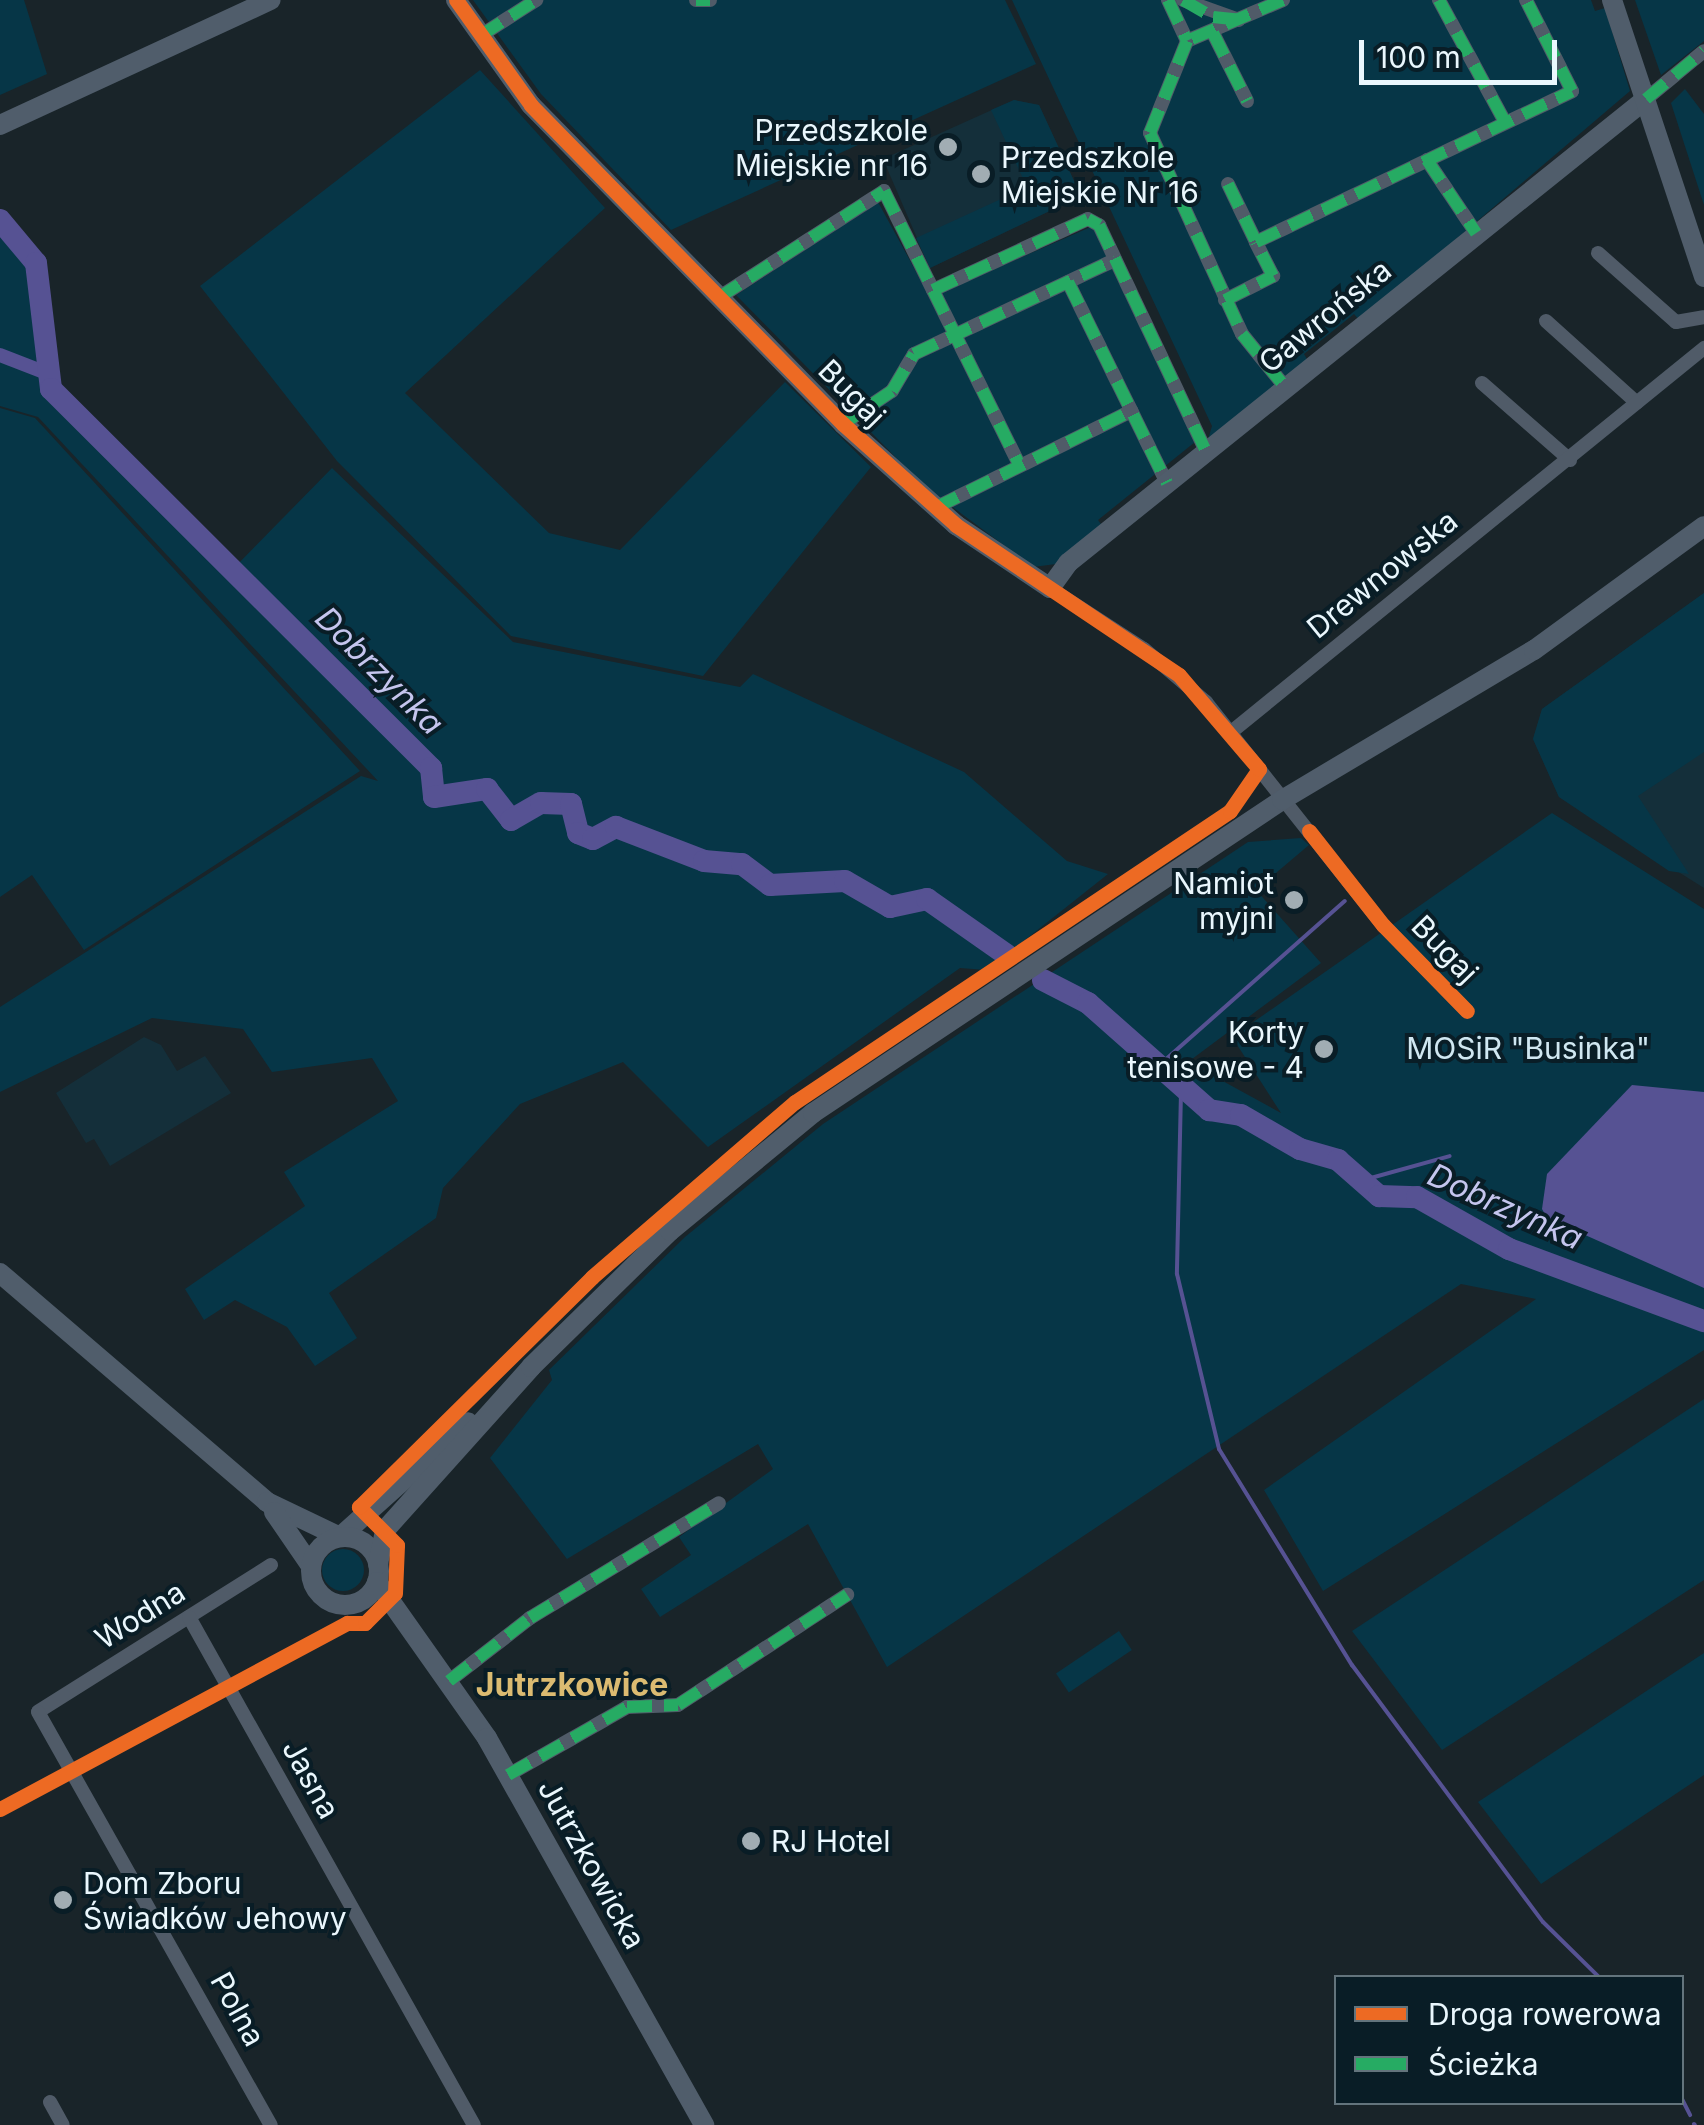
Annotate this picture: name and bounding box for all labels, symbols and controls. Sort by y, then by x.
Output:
scale bar [1364,20,1562,82]
text: 100 m [1376,39,1461,75]
place label: Przedszkole Miejskie nr 16 [735,112,928,182]
marker: Przedszkole Miejskie nr 16 [937,136,959,158]
place label: Przedszkole Miejskie Nr 16 [1001,139,1199,210]
marker: Przedszkole Miejskie Nr 16 [970,163,992,185]
street label: Gawrońska [1252,252,1398,380]
street label: Bugaj [811,352,893,434]
street label: Drewnowska [1300,502,1464,646]
water label: Dobrzynka [307,599,451,743]
place label: Namiot myjni [1173,865,1274,936]
marker: Namiot myjni [1283,889,1305,911]
street label: Bugaj [1404,908,1486,990]
place label: Korty tenisowe - 4 [1127,1014,1304,1084]
park label: MOSiR "Businka" [1406,1030,1650,1066]
marker: Korty tenisowe - 4 [1313,1038,1335,1060]
water label: Dobrzynka [1422,1156,1588,1258]
street label: Wodna [88,1574,192,1656]
district label: Jutrzkowice [476,1666,668,1704]
street label: Jasna [275,1733,347,1825]
street label: Jutrzkowicka [531,1773,653,1955]
place label: RJ Hotel [771,1823,890,1859]
marker: RJ Hotel [740,1830,762,1852]
place label: Dom Zboru Świadków Jehowy [83,1865,347,1936]
marker: Dom Zboru Świadków Jehowy [52,1889,74,1911]
street label: Polna [203,1966,273,2052]
legend [1334,1975,1684,2105]
text: Droga rowerowa [1428,1996,1662,2032]
text: Ścieżka [1428,2046,1539,2082]

